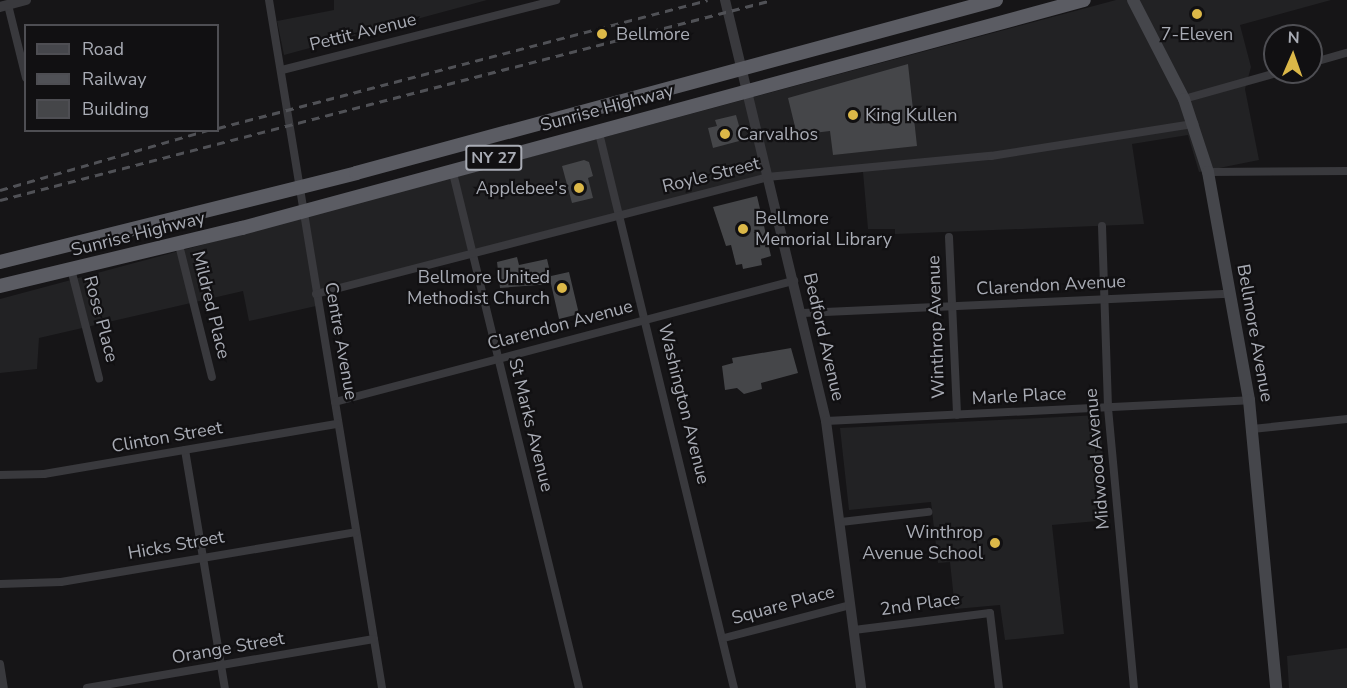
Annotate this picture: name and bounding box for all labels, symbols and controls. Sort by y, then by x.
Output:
marker: 7-Eleven [1190,7,1204,21]
street label: Pettit Avenue [307,8,419,56]
place label: Bellmore [616,23,690,45]
place label: 7-Eleven [1161,23,1233,45]
legend [24,24,219,132]
north arrow [1263,24,1323,84]
marker: Bellmore [593,25,611,43]
text: N [1287,27,1300,49]
text: Road [82,37,124,61]
text: Railway [82,67,147,91]
street label: Sunrise Highway [538,80,676,136]
text: Building [82,97,149,121]
place label: King Kullen [865,104,957,126]
marker: King Kullen [846,108,860,122]
place label: Carvalhos [737,123,818,145]
marker: Carvalhos [718,127,732,141]
road number: NY 27 [464,145,524,171]
street label: Royle Street [660,152,762,198]
place label: Applebee's [476,177,567,199]
marker: Applebee's [572,181,586,195]
street label: Sunrise Highway [69,207,207,261]
place label: Bellmore Memorial Library [755,208,892,250]
marker: Bellmore Memorial Library [736,222,750,236]
street label: Mildred Place [187,249,235,361]
street label: Winthrop Avenue [923,255,949,399]
street label: Bellmore Avenue [1232,262,1278,404]
place label: Bellmore United Methodist Church [407,267,550,310]
street label: Clarendon Avenue [976,270,1126,300]
street label: Bedford Avenue [799,271,849,403]
street label: Rose Place [79,273,123,365]
street label: Centre Avenue [320,280,362,402]
marker: Bellmore United Methodist Church [555,281,569,295]
street label: Clarendon Avenue [485,295,635,355]
street label: Washington Avenue [654,322,714,486]
street label: St Marks Avenue [504,356,558,494]
street label: Marle Place [971,383,1067,409]
street label: Midwood Avenue [1080,388,1114,530]
street label: Clinton Street [110,417,224,457]
place label: Winthrop Avenue School [862,522,983,564]
street label: Hicks Street [126,526,226,564]
marker: Winthrop Avenue School [988,536,1002,550]
street label: Square Place [729,581,837,629]
street label: 2nd Place [879,588,961,620]
street label: Orange Street [170,627,286,669]

